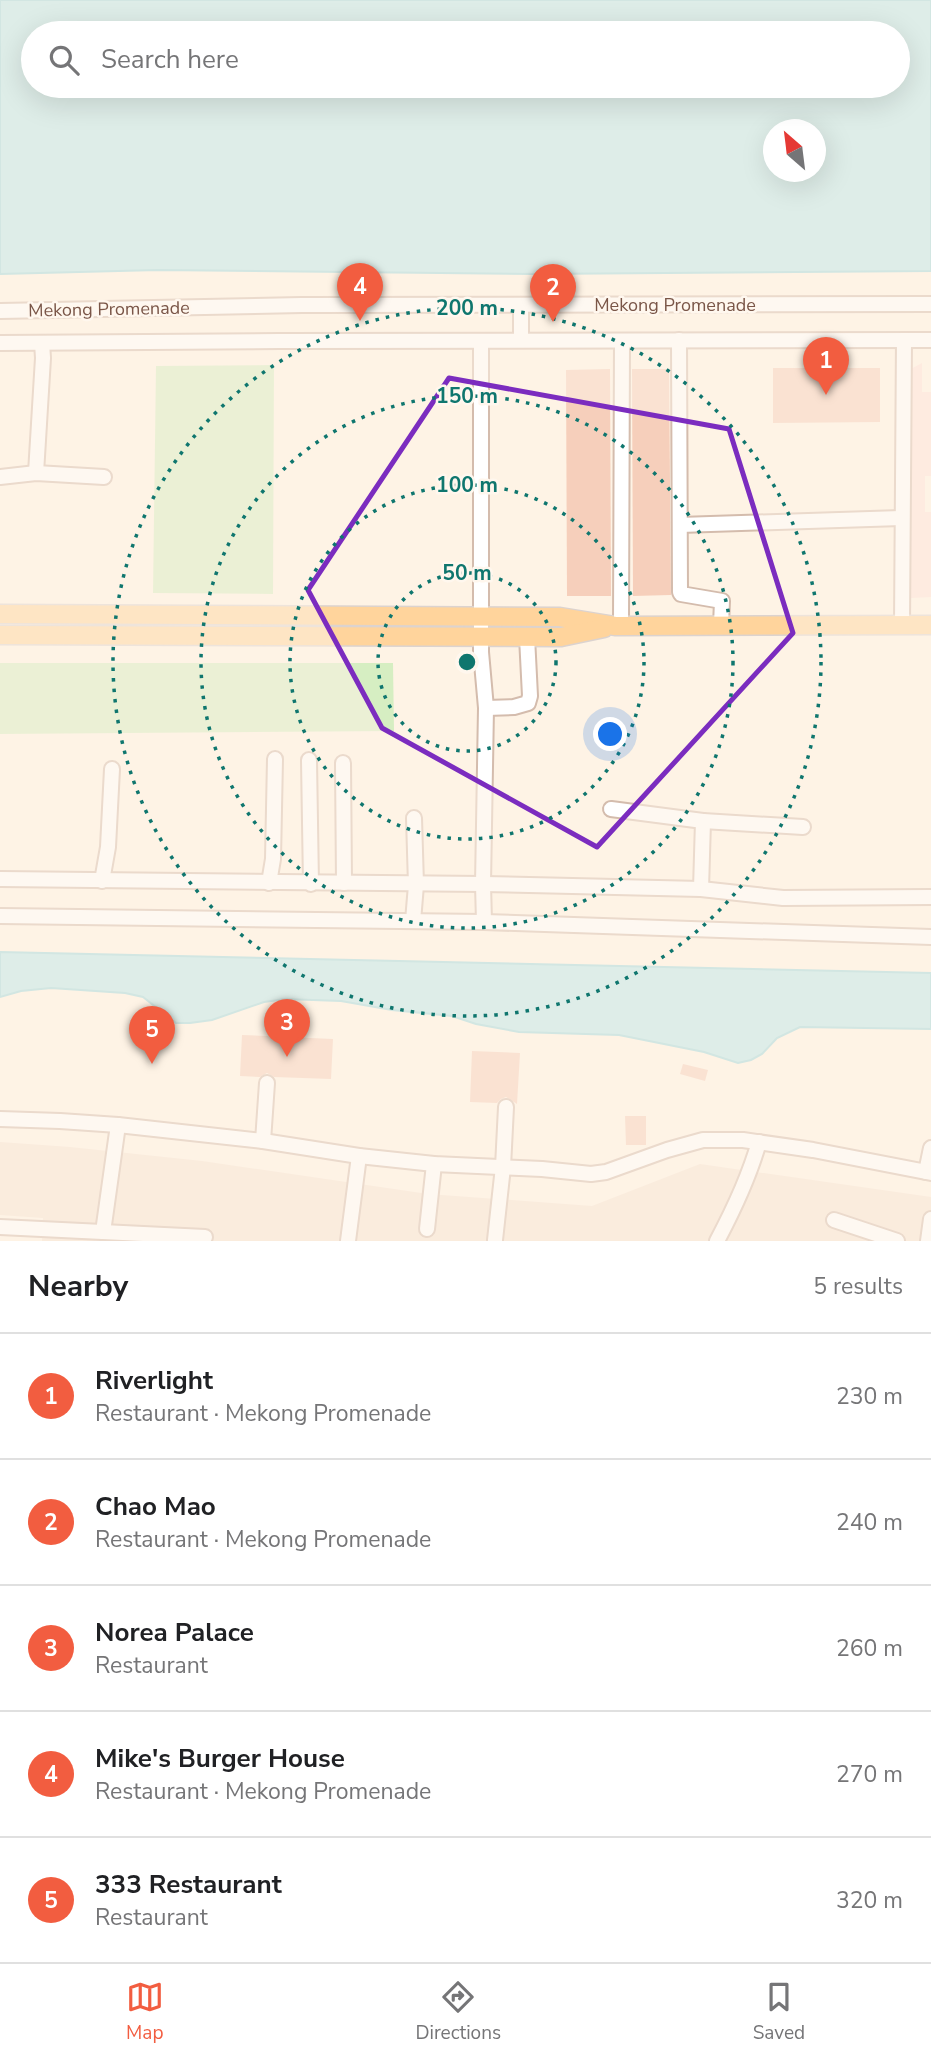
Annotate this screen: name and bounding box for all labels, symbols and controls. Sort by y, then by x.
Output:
search box [21,21,910,98]
icon: search [45,41,83,79]
text: Search here [101,42,239,77]
north arrow [763,119,826,182]
pin: 4 [337,263,383,321]
pin: 2 [530,264,576,322]
street label: Mekong Promenade [594,293,756,317]
text: 200 m [436,294,498,322]
street label: Mekong Promenade [28,296,190,322]
pin: 1 [803,337,849,395]
text: 150 m [436,382,498,410]
text: 100 m [436,471,498,499]
text: 50 m [442,559,492,587]
centre of rings [455,650,479,674]
your location [593,717,627,751]
pin: 3 [264,999,310,1057]
pin: 5 [129,1006,175,1064]
text: Nearby [28,1266,128,1307]
text: 5 results [813,1271,903,1302]
text: Riverlight [95,1363,213,1398]
text: 1 [44,1381,58,1412]
text: 230 m [836,1381,903,1412]
text: Restaurant · Mekong Promenade [95,1398,431,1429]
text: Chao Mao [95,1489,216,1524]
text: 2 [44,1507,58,1538]
text: 240 m [836,1507,903,1538]
text: Restaurant · Mekong Promenade [95,1524,431,1555]
text: Norea Palace [95,1615,254,1650]
text: 3 [44,1633,58,1664]
text: 260 m [836,1633,903,1664]
text: Restaurant [95,1650,208,1681]
text: Mike's Burger House [95,1741,345,1776]
text: 4 [44,1759,58,1790]
text: 270 m [836,1759,903,1790]
text: Restaurant · Mekong Promenade [95,1776,431,1807]
text: 333 Restaurant [95,1867,282,1902]
text: 5 [44,1885,58,1916]
text: 320 m [836,1885,903,1916]
text: Restaurant [95,1902,208,1933]
tab: Map [126,1978,164,2046]
tab: Directions [415,1978,501,2046]
tab: Saved [753,1978,805,2046]

